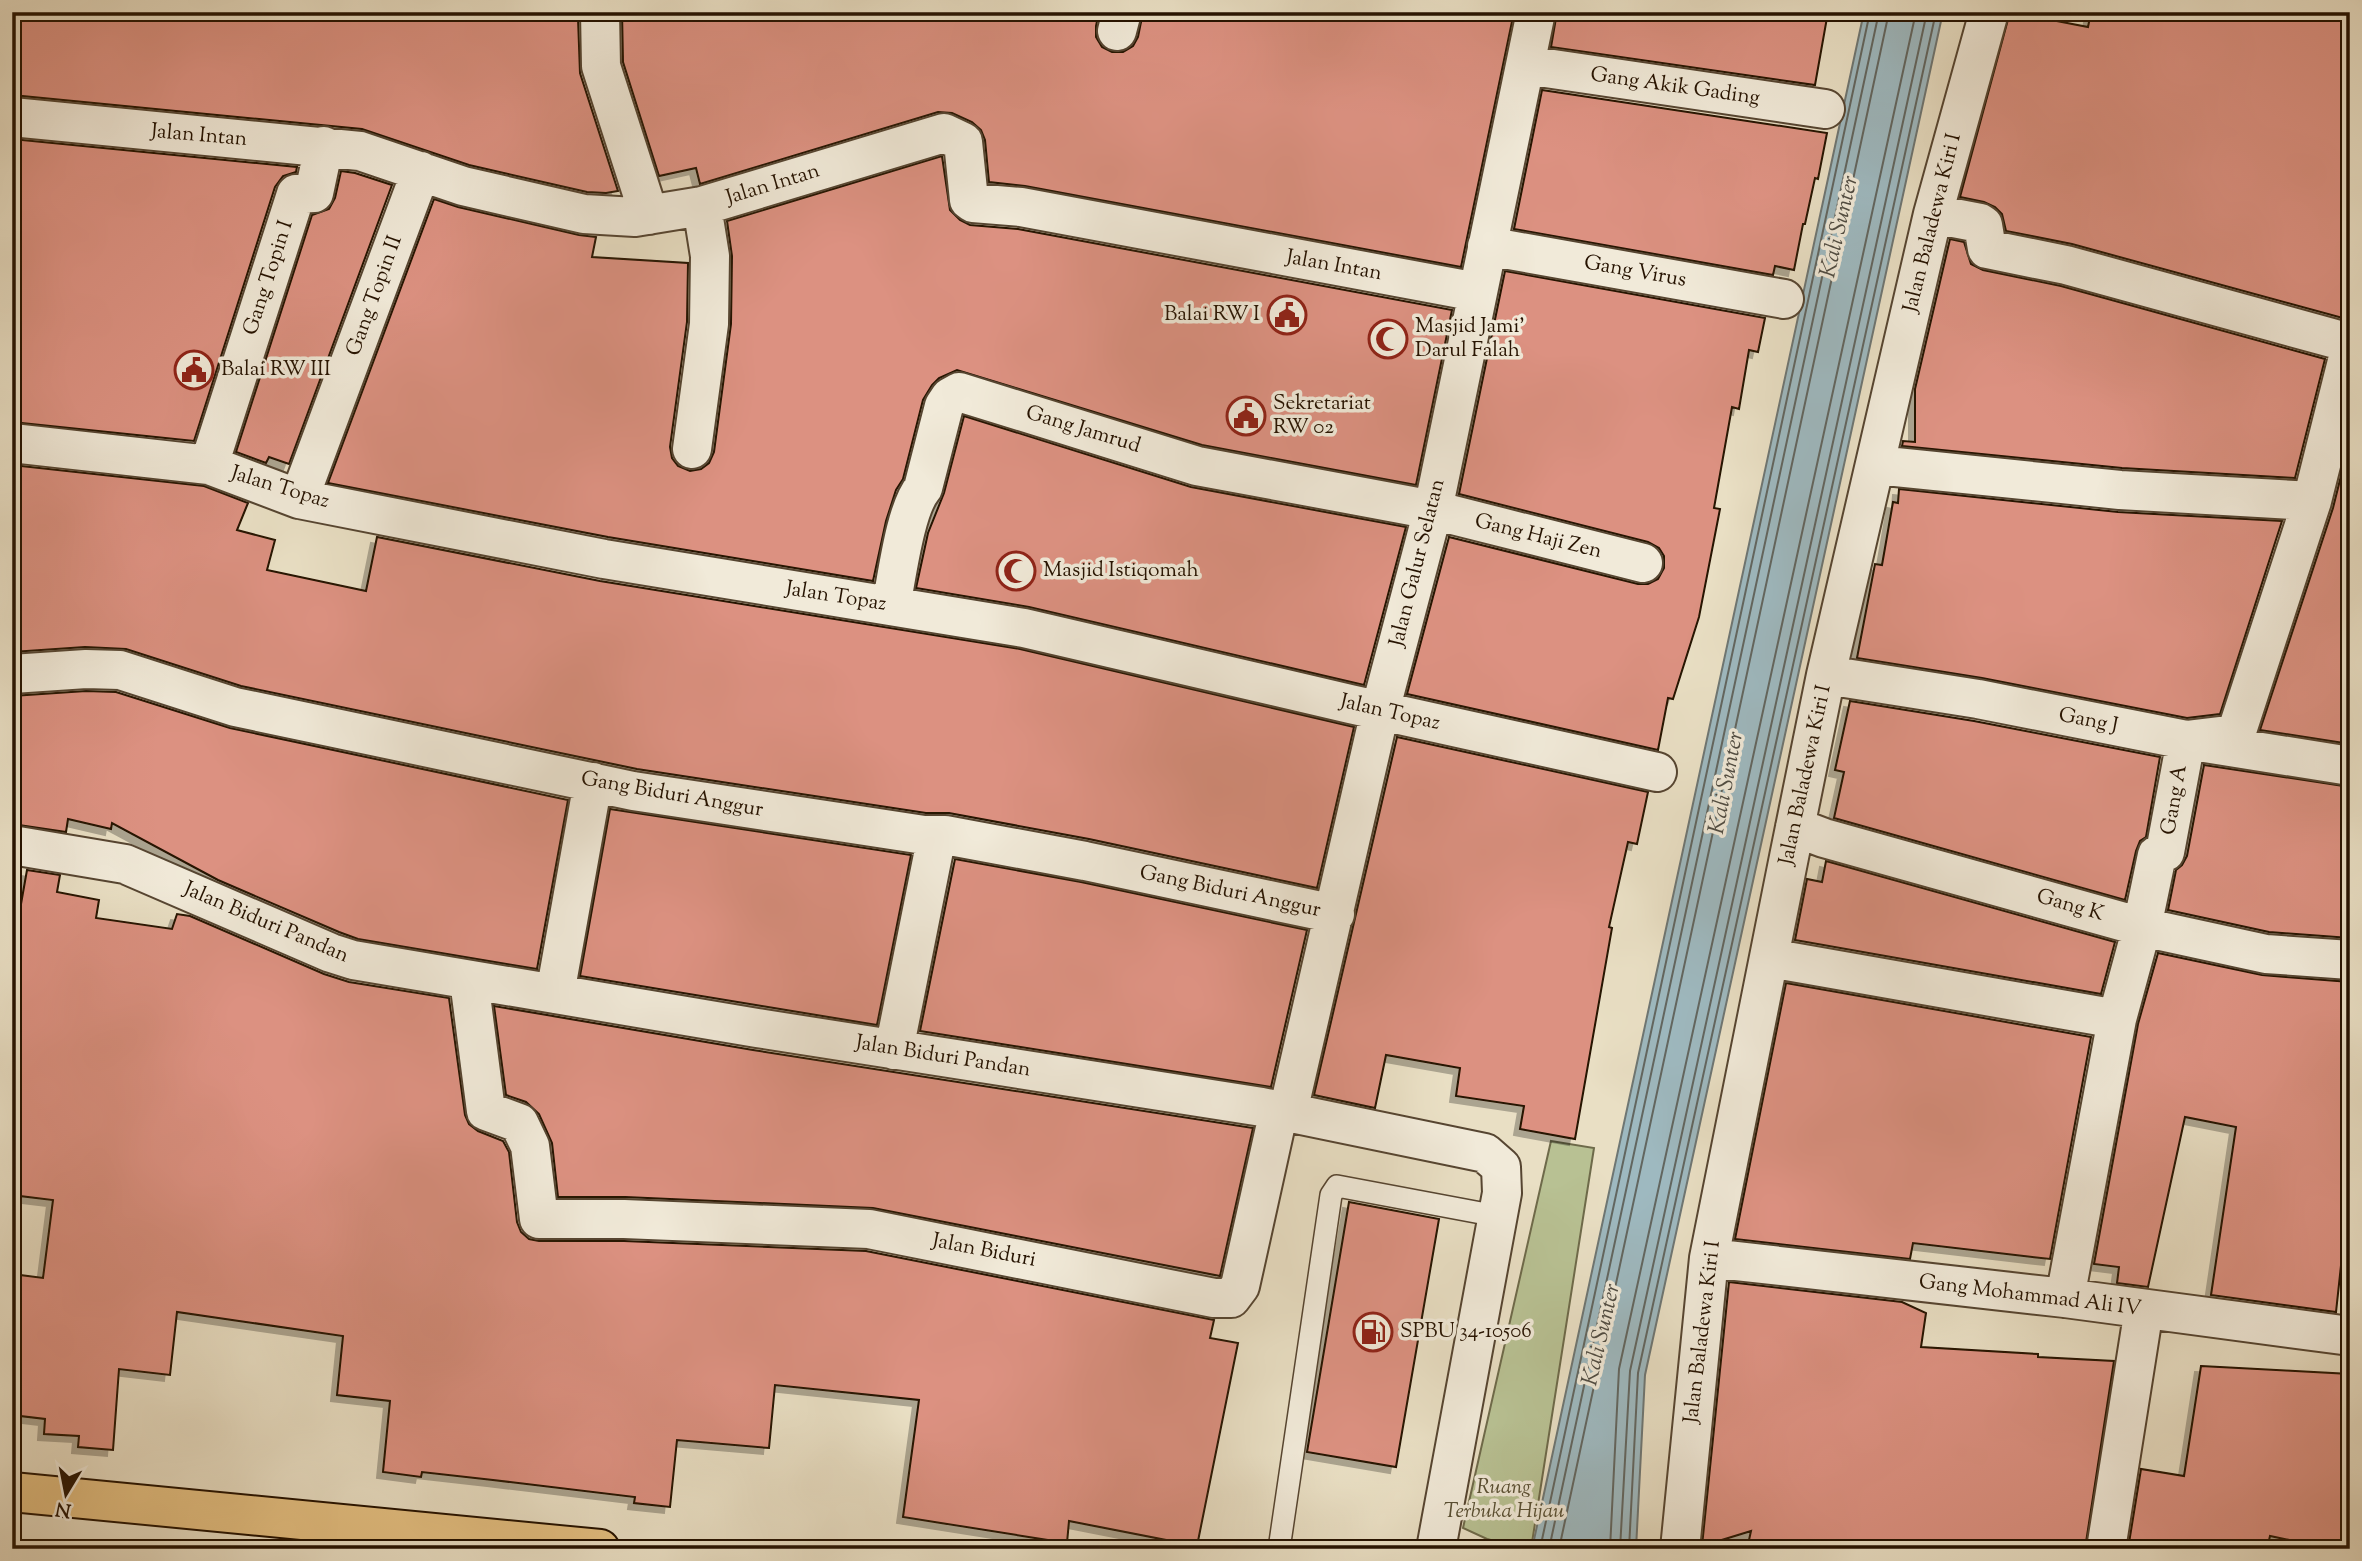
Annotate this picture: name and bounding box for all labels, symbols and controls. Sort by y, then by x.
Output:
street label: Gang Akik Gading [1588,60,1762,114]
street label: Jalan Intan [149,117,248,155]
street label: Jalan Baladewa Kiri I [1896,130,1970,317]
street label: Jalan Intan [721,157,824,214]
water label: Kali Sunter [1812,173,1868,281]
street label: Gang Topin I [236,217,302,339]
street label: Gang Topin II [339,231,411,360]
street label: Jalan Intan [1283,243,1384,289]
street label: Gang Virus [1581,248,1689,296]
public building icon: Balai RW I [1266,294,1308,336]
place label: Balai RW I [1164,300,1260,330]
place label: Masjid Jami' Darul Falah [1415,312,1525,366]
mosque icon: Masjid Jami' Darul Falah [1367,318,1409,360]
public building icon: Balai RW III [173,349,215,391]
place label: Balai RW III [221,355,331,385]
place label: Sekretariat RW 02 [1273,389,1371,443]
public building icon: Sekretariat RW 02 [1225,395,1267,437]
street label: Gang Jamrud [1022,398,1144,462]
street label: Jalan Topaz [226,459,333,517]
street label: Jalan Galur Selatan [1382,476,1453,651]
street label: Gang Haji Zen [1471,507,1605,567]
mosque icon: Masjid Istiqomah [995,550,1037,592]
place label: Masjid Istiqomah [1043,556,1199,586]
street label: Jalan Topaz [782,574,889,620]
street label: Jalan Baladewa Kiri I [1772,682,1840,869]
street label: Jalan Topaz [1336,687,1443,739]
street label: Gang J [2056,701,2120,741]
water label: Kali Sunter [1701,729,1753,837]
street label: Gang A [2154,763,2196,837]
street label: Gang Biduri Anggur [579,764,766,826]
street label: Gang Biduri Anggur [1137,858,1323,926]
street label: Jalan Biduri Pandan [178,874,353,971]
street label: Gang K [2033,882,2107,930]
street label: Jalan Biduri Pandan [852,1028,1033,1086]
street label: Jalan Biduri [929,1226,1038,1276]
street label: Jalan Baladewa Kiri I [1677,1239,1729,1426]
street label: Gang Mohammad Ali IV [1917,1267,2143,1325]
water label: Kali Sunter [1574,1281,1630,1389]
fuel station icon: SPBU 34-10506 [1352,1311,1394,1353]
place label: SPBU 34-10506 [1400,1317,1532,1347]
north arrow [32,1460,102,1530]
park label: Ruang Terbuka Hijau [1444,1473,1564,1527]
text: N [54,1494,73,1523]

